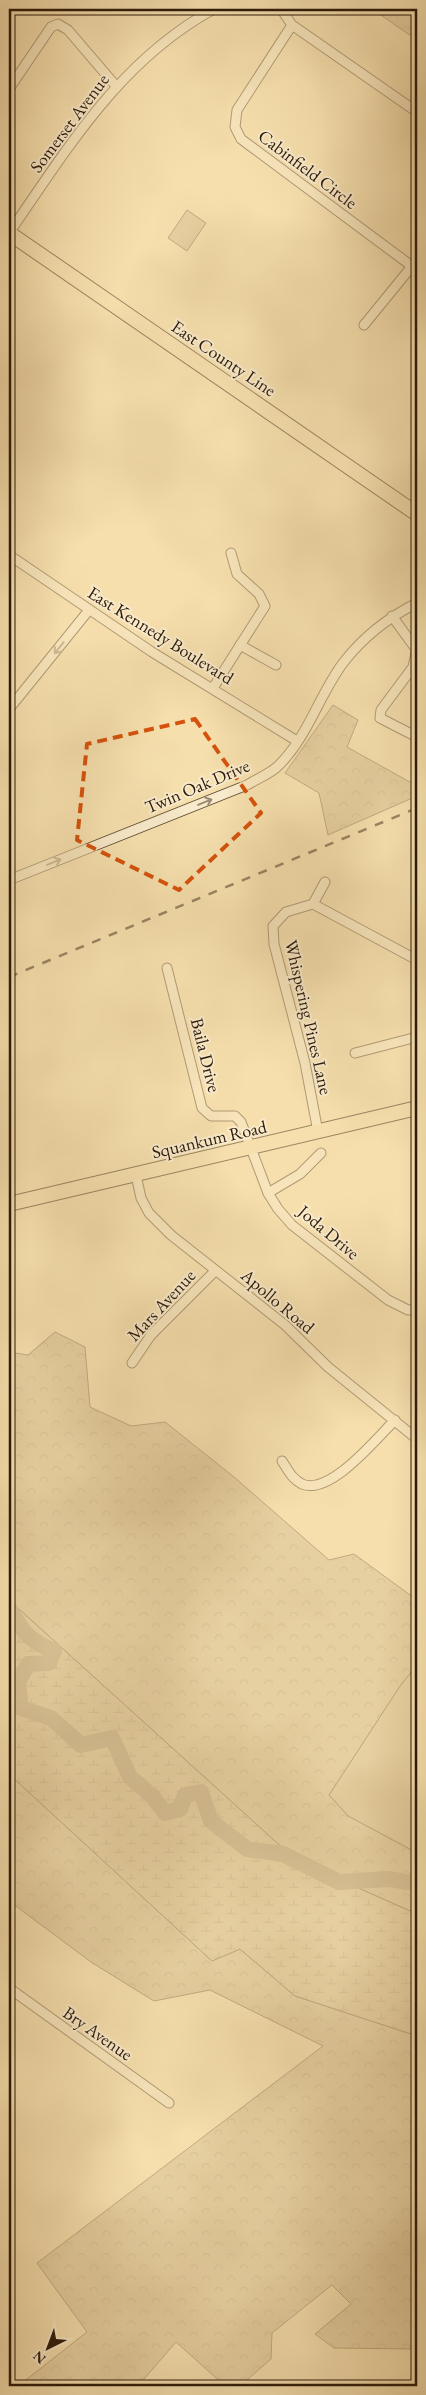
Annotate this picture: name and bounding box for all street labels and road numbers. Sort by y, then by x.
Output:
street label: Somerset Avenue [24,69,114,177]
street label: Cabinfield Circle [254,124,362,214]
street label: East County Line [167,315,281,401]
street label: East Kennedy Boulevard [84,581,239,690]
street label: Twin Oak Drive [141,754,253,818]
street label: Whispering Pines Lane [280,937,338,1097]
street label: Baila Drive [186,1015,226,1095]
street label: Squankum Road [149,1114,270,1163]
street label: Joda Drive [292,1198,364,1264]
street label: Apollo Road [236,1263,320,1339]
street label: Mars Avenue [122,1264,200,1346]
street label: Bry Avenue [59,2001,137,2065]

